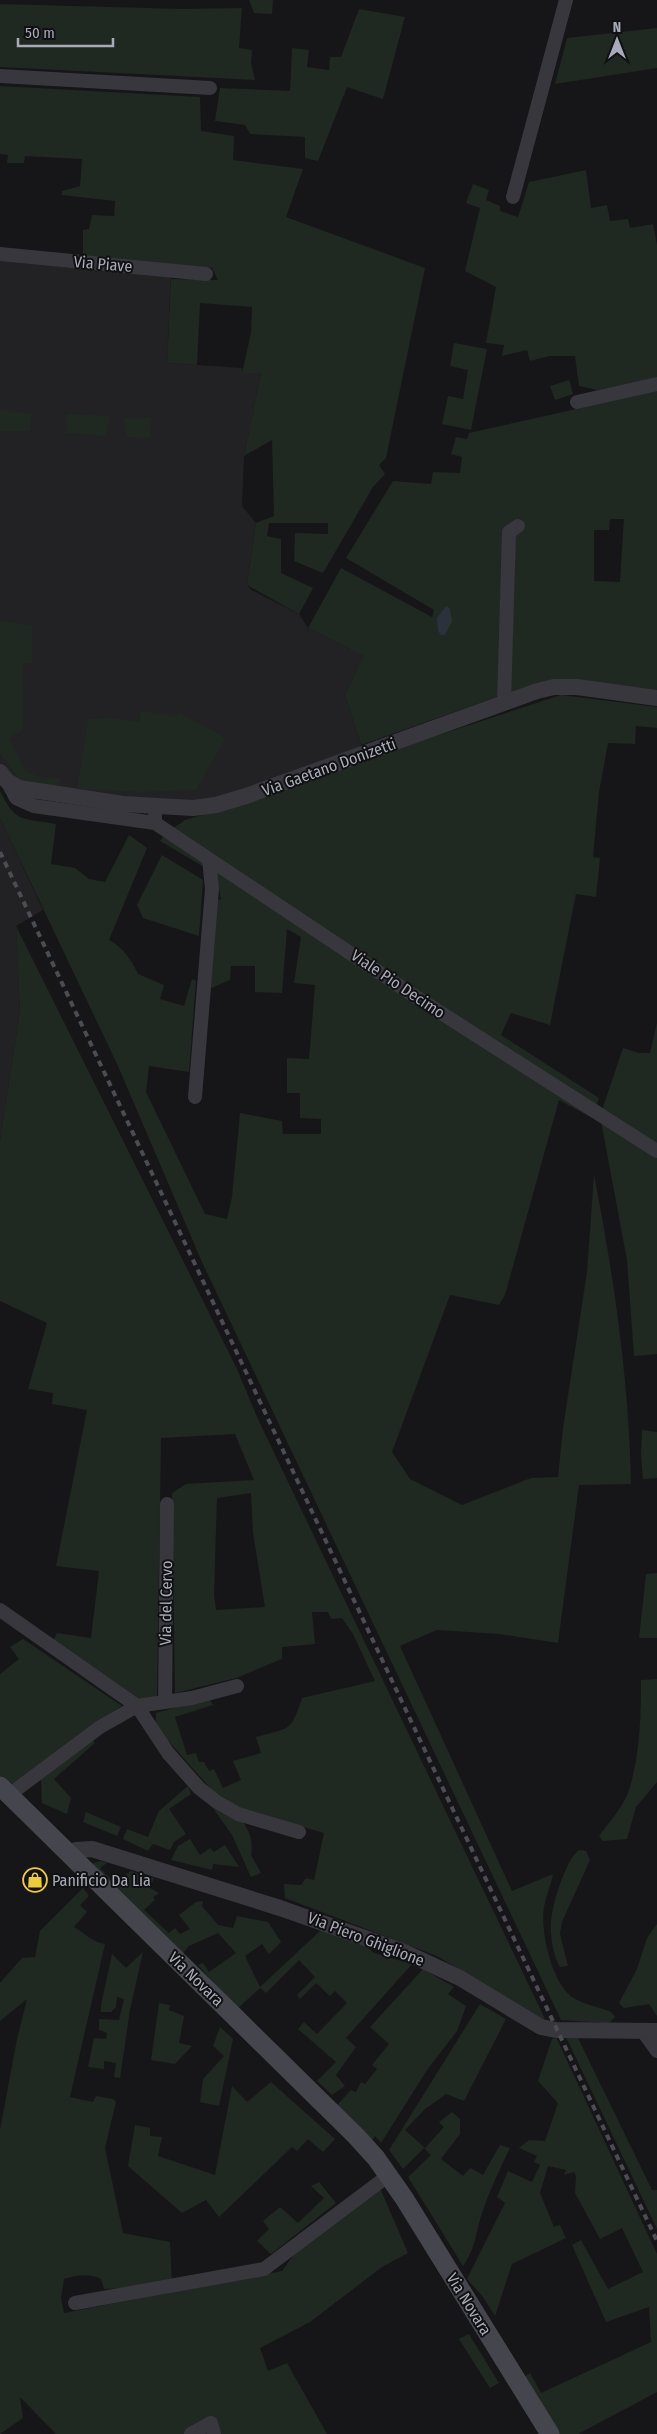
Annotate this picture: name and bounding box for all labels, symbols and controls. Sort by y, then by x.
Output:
scale bar [18,15,112,47]
north arrow [592,15,642,65]
text: N [613,19,621,36]
text: 50 m [25,24,55,42]
street label: Via Piave [73,252,133,276]
street label: Via Gaetano Donizetti [259,734,399,800]
street label: Viale Pio Decimo [347,946,449,1022]
street label: Via del Cervo [156,1560,176,1646]
shop icon: Panificio Da Lia [22,1867,48,1893]
place label: Panificio Da Lia [52,1871,151,1890]
street label: Via Piero Ghiglione [305,1908,427,1970]
street label: Via Novara [164,1948,228,2010]
street label: Via Novara [443,2269,496,2339]

